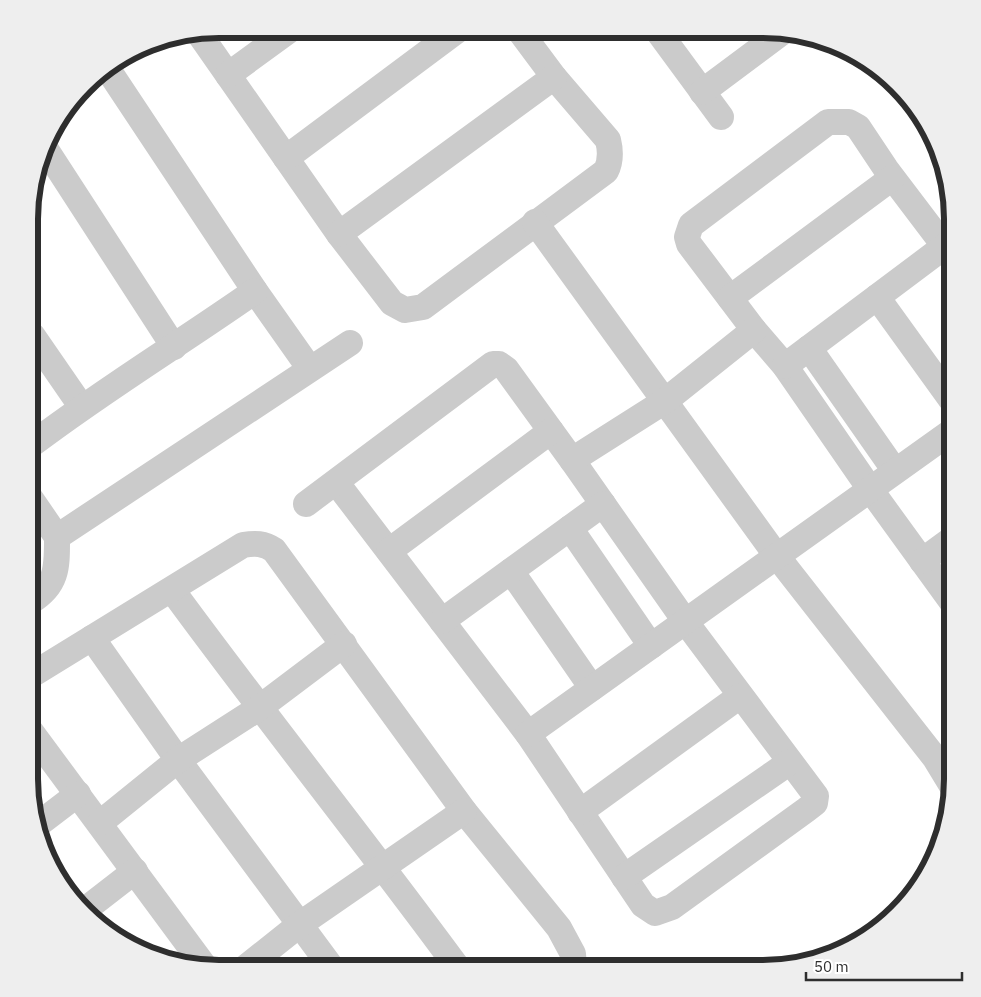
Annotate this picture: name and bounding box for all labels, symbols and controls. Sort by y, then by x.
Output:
scale bar [806,950,962,982]
text: 50 m [814,957,849,976]

